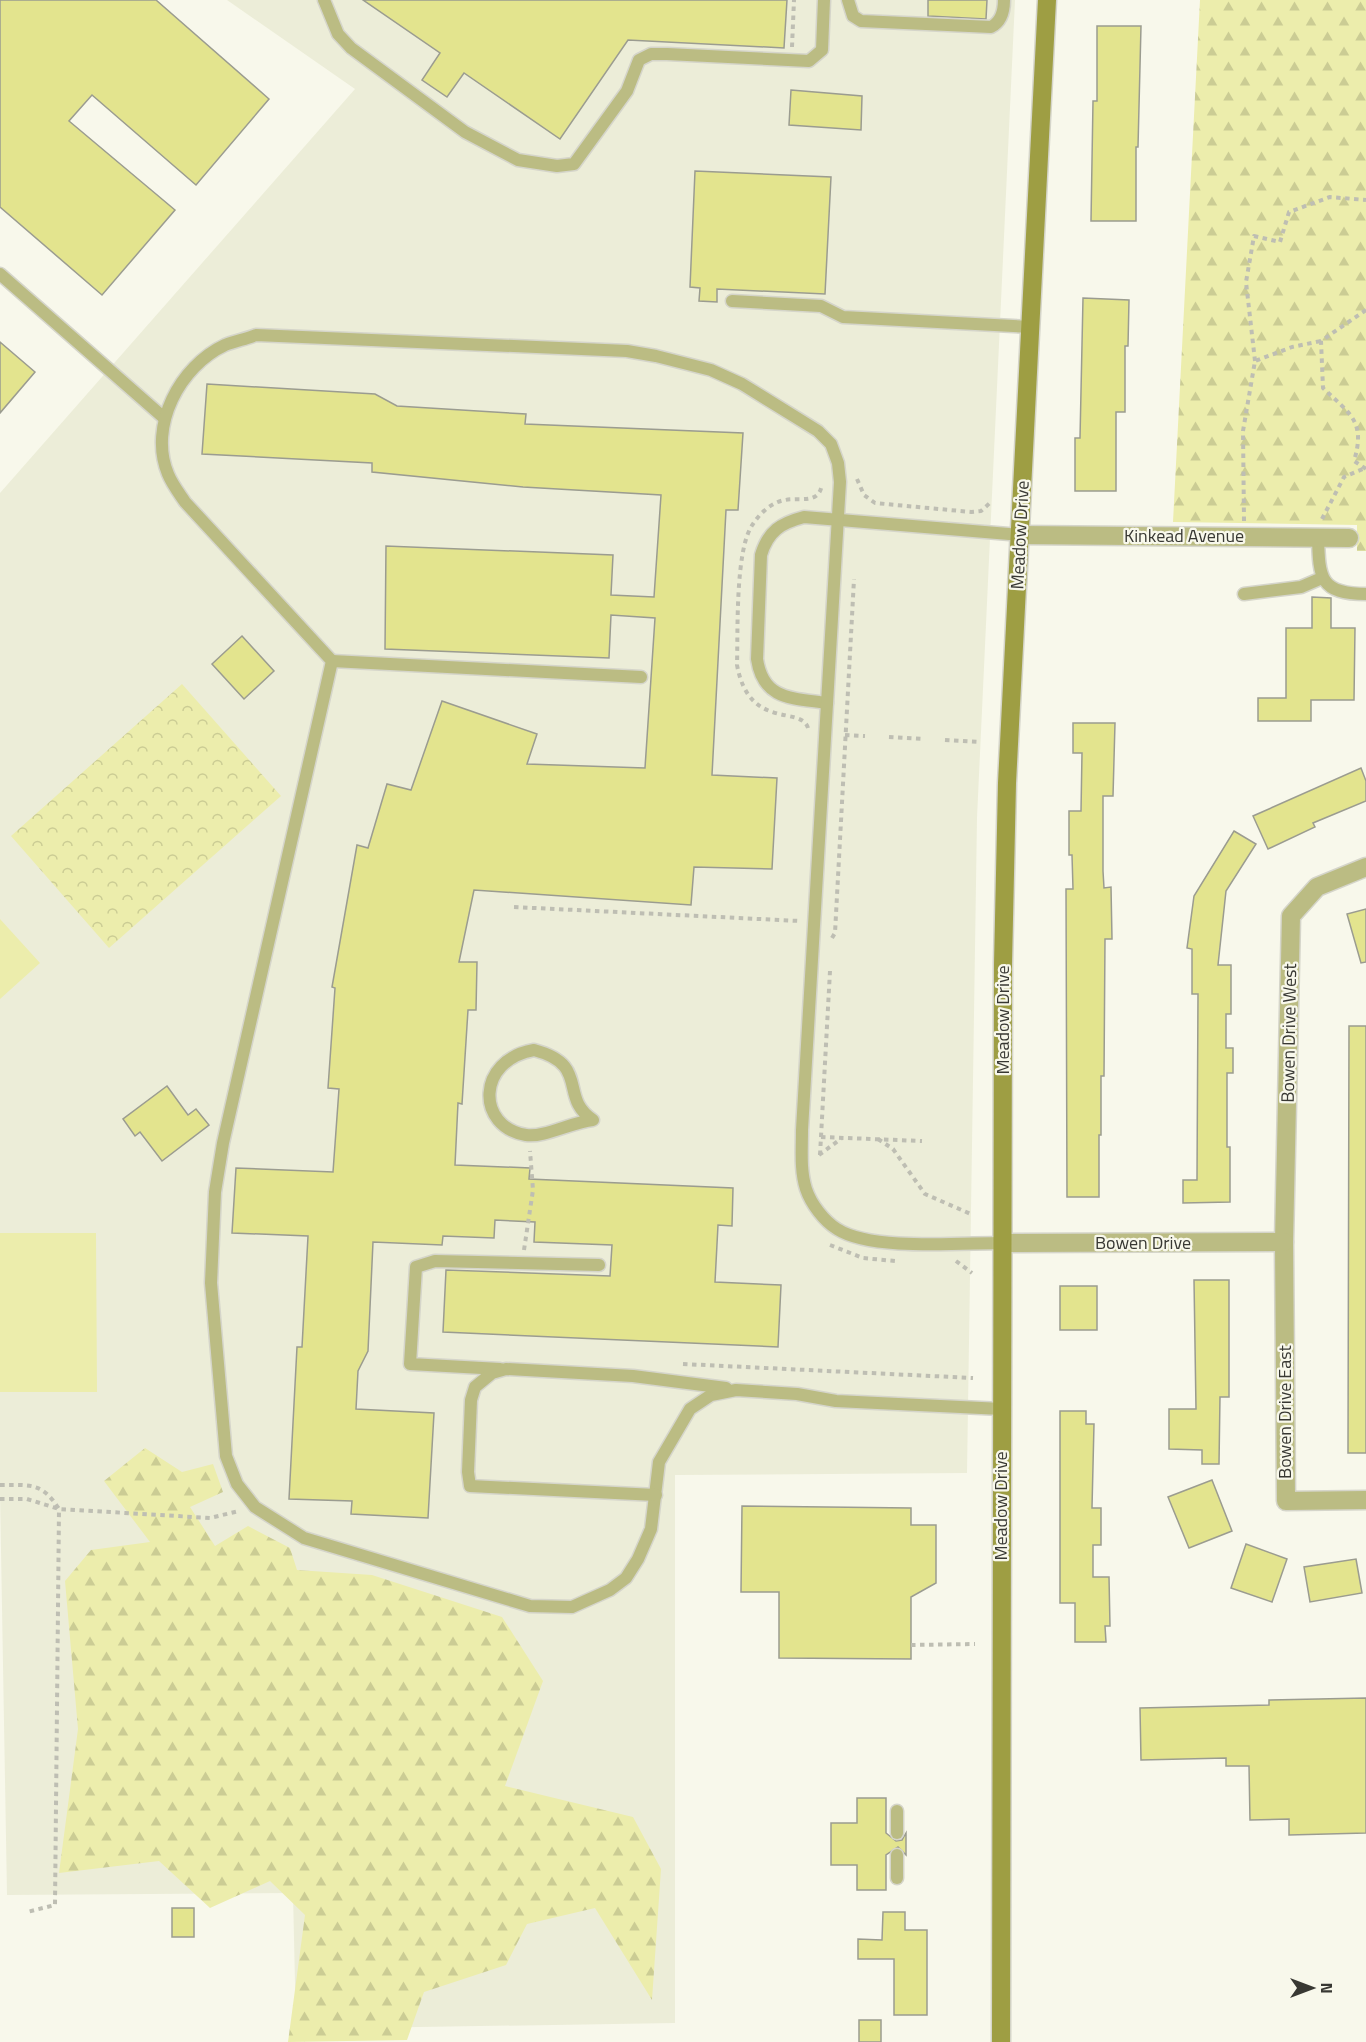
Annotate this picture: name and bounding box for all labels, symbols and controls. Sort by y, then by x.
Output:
street label: Meadow Drive [1003,480,1036,590]
street label: Kinkead Avenue [1124,522,1244,549]
street label: Bowen Drive West [1274,962,1303,1103]
street label: Meadow Drive [989,965,1016,1075]
street label: Bowen Drive [1095,1229,1191,1256]
street label: Bowen Drive East [1271,1344,1298,1479]
street label: Meadow Drive [987,1451,1014,1561]
north arrow [1282,1958,1342,2018]
text: N [1315,1982,1339,1994]

